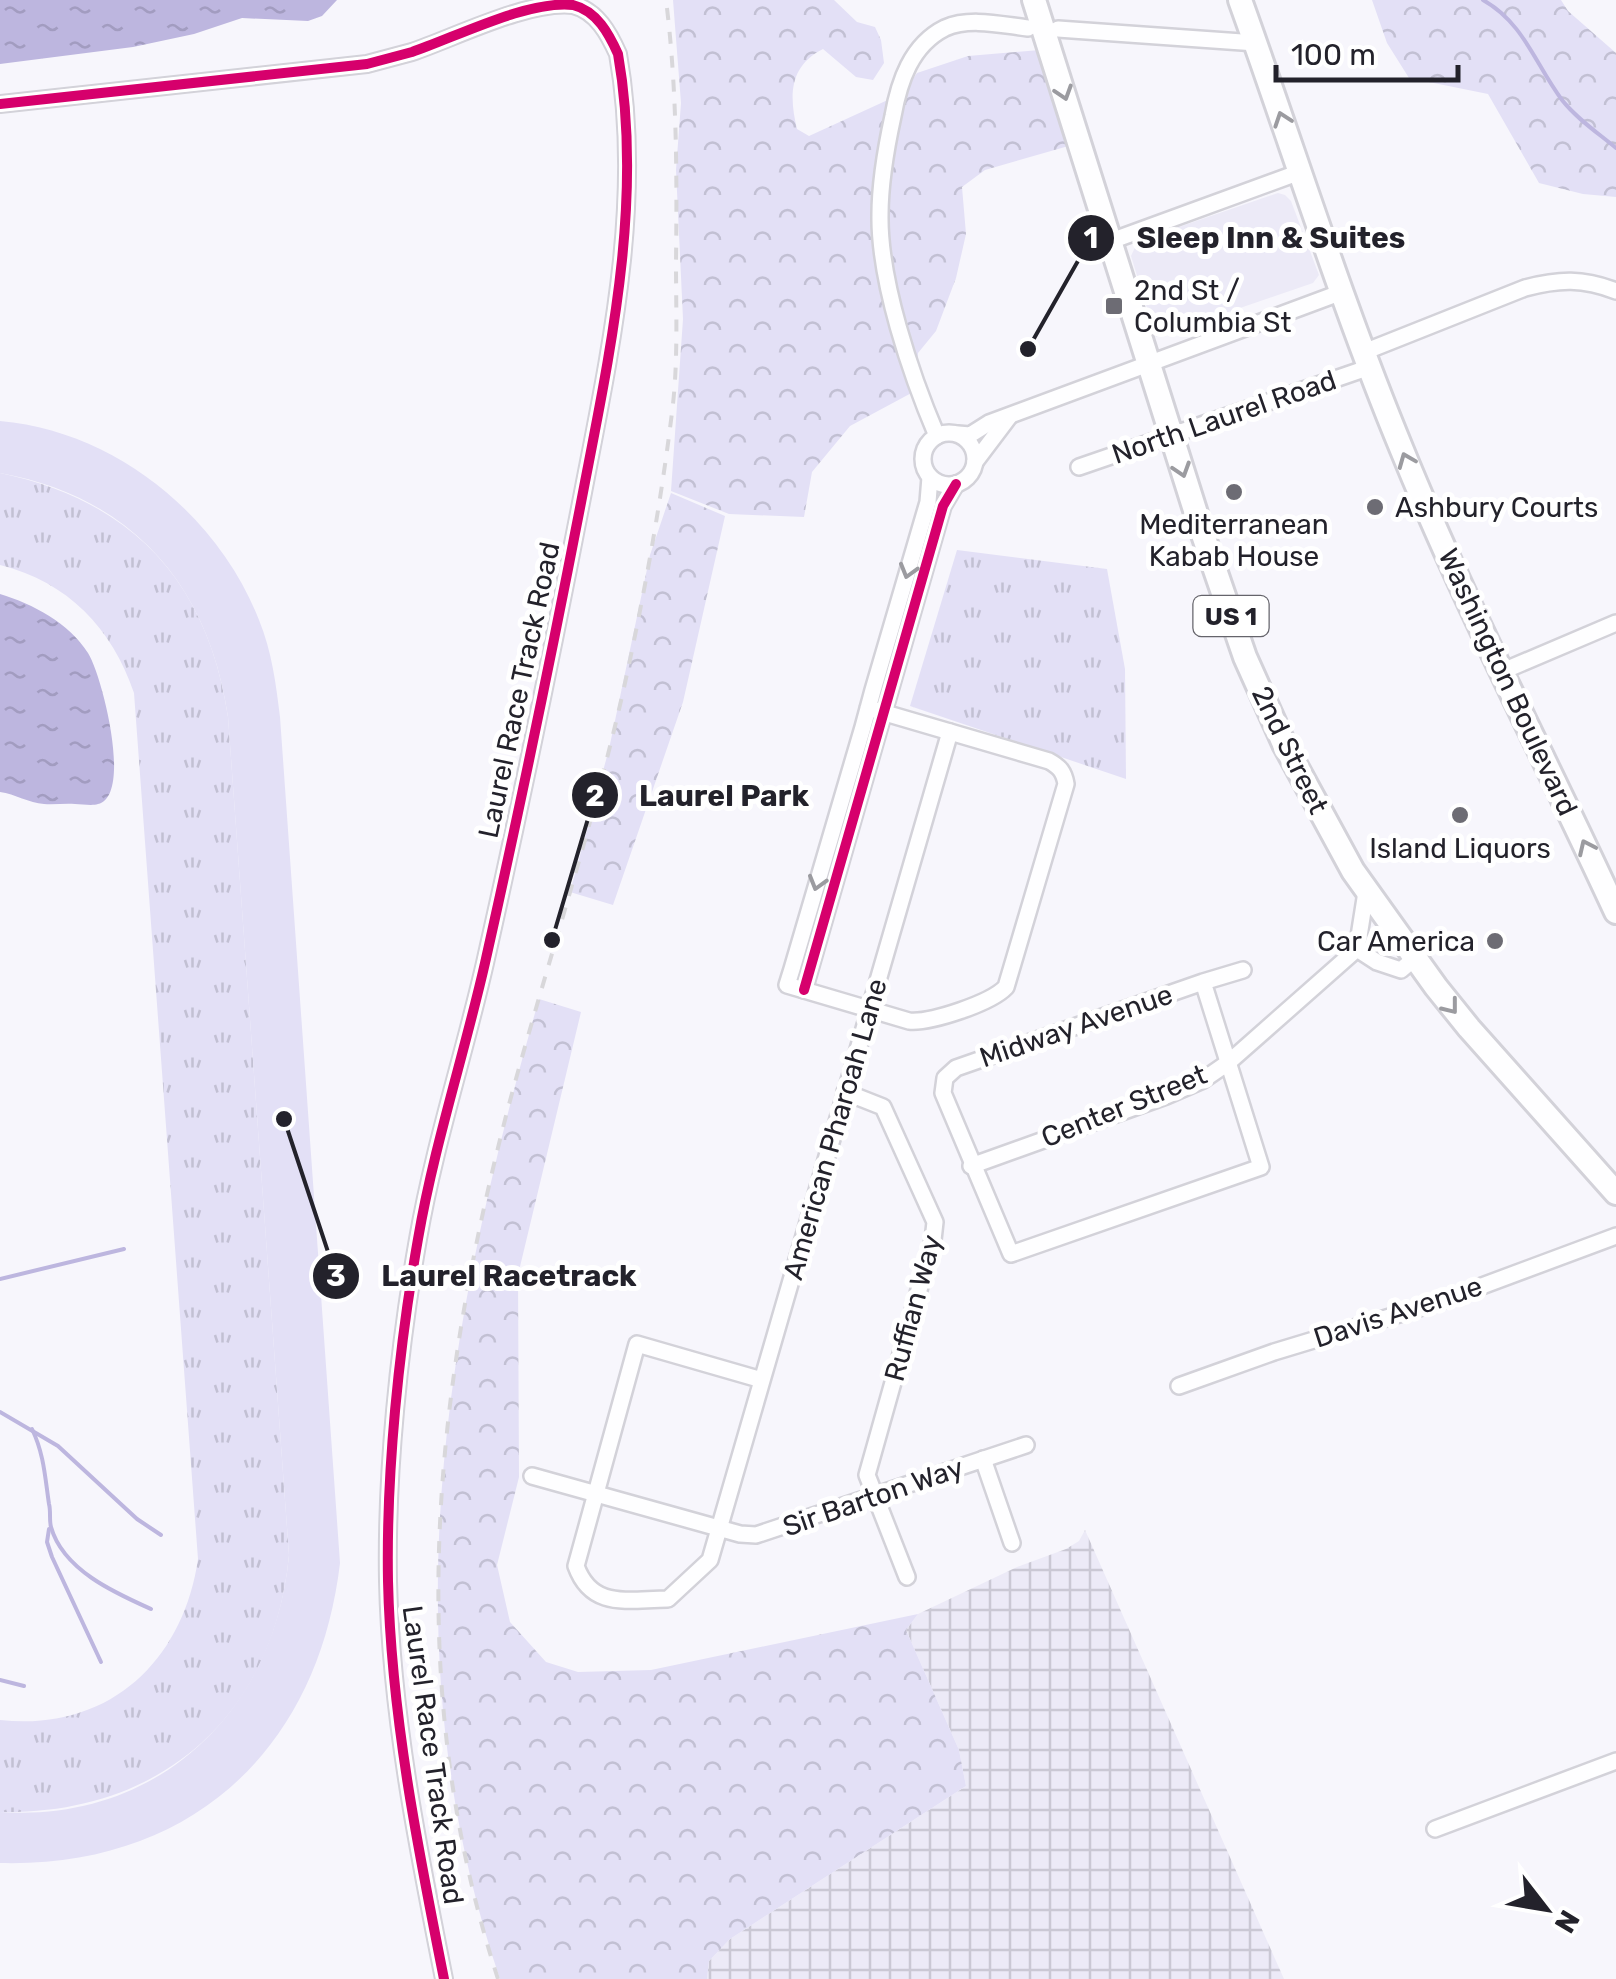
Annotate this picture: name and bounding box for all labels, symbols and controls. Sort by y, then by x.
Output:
scale bar [1276,20,1458,82]
text: 100 m [1291,37,1376,73]
one-way arrow [1052,84,1073,101]
one-way arrow [1273,111,1293,128]
callout: Sleep Inn & Suites [1066,208,1425,268]
text: 1 [1084,220,1098,256]
text: Sleep Inn & Suites [1137,220,1405,256]
place label: 2nd St / Columbia St [1134,274,1291,339]
marker: 2nd St / Columbia St [1103,295,1125,317]
street label: North Laurel Road [1107,363,1341,471]
one-way arrow [1397,452,1417,469]
one-way arrow [1170,461,1191,478]
marker: Mediterranean Kabab House [1223,481,1245,503]
place label: Ashbury Courts [1395,491,1598,524]
marker: Ashbury Courts [1364,496,1386,518]
place label: Mediterranean Kabab House [1139,508,1329,573]
street label: Laurel Race Track Road [472,539,566,841]
street label: Washington Boulevard [1432,543,1584,821]
one-way arrow [899,562,920,579]
road number: US 1 [1194,596,1268,636]
street label: 2nd Street [1245,681,1335,819]
callout: Laurel Park [570,765,829,825]
text: 2 [585,778,605,814]
text: Laurel Park [639,778,809,814]
marker: Island Liquors [1449,804,1471,826]
place label: Island Liquors [1369,832,1551,865]
one-way arrow [1578,840,1598,858]
one-way arrow [808,874,829,891]
place label: Car America [1317,925,1475,958]
marker: Car America [1484,930,1506,952]
street label: American Pharoah Lane [776,975,894,1283]
street label: Midway Avenue [975,978,1177,1074]
one-way arrow [1440,995,1457,1013]
street label: Center Street [1036,1058,1212,1154]
street label: Ruffian Way [878,1231,948,1385]
callout: Laurel Racetrack [311,1246,656,1306]
text: 3 [326,1258,346,1294]
text: Laurel Racetrack [381,1258,637,1294]
street label: Davis Avenue [1310,1269,1486,1355]
street label: Sir Barton Way [778,1451,968,1543]
street label: Laurel Race Track Road [396,1603,470,1907]
north arrow [1496,1859,1596,1959]
text: N [1548,1904,1586,1939]

